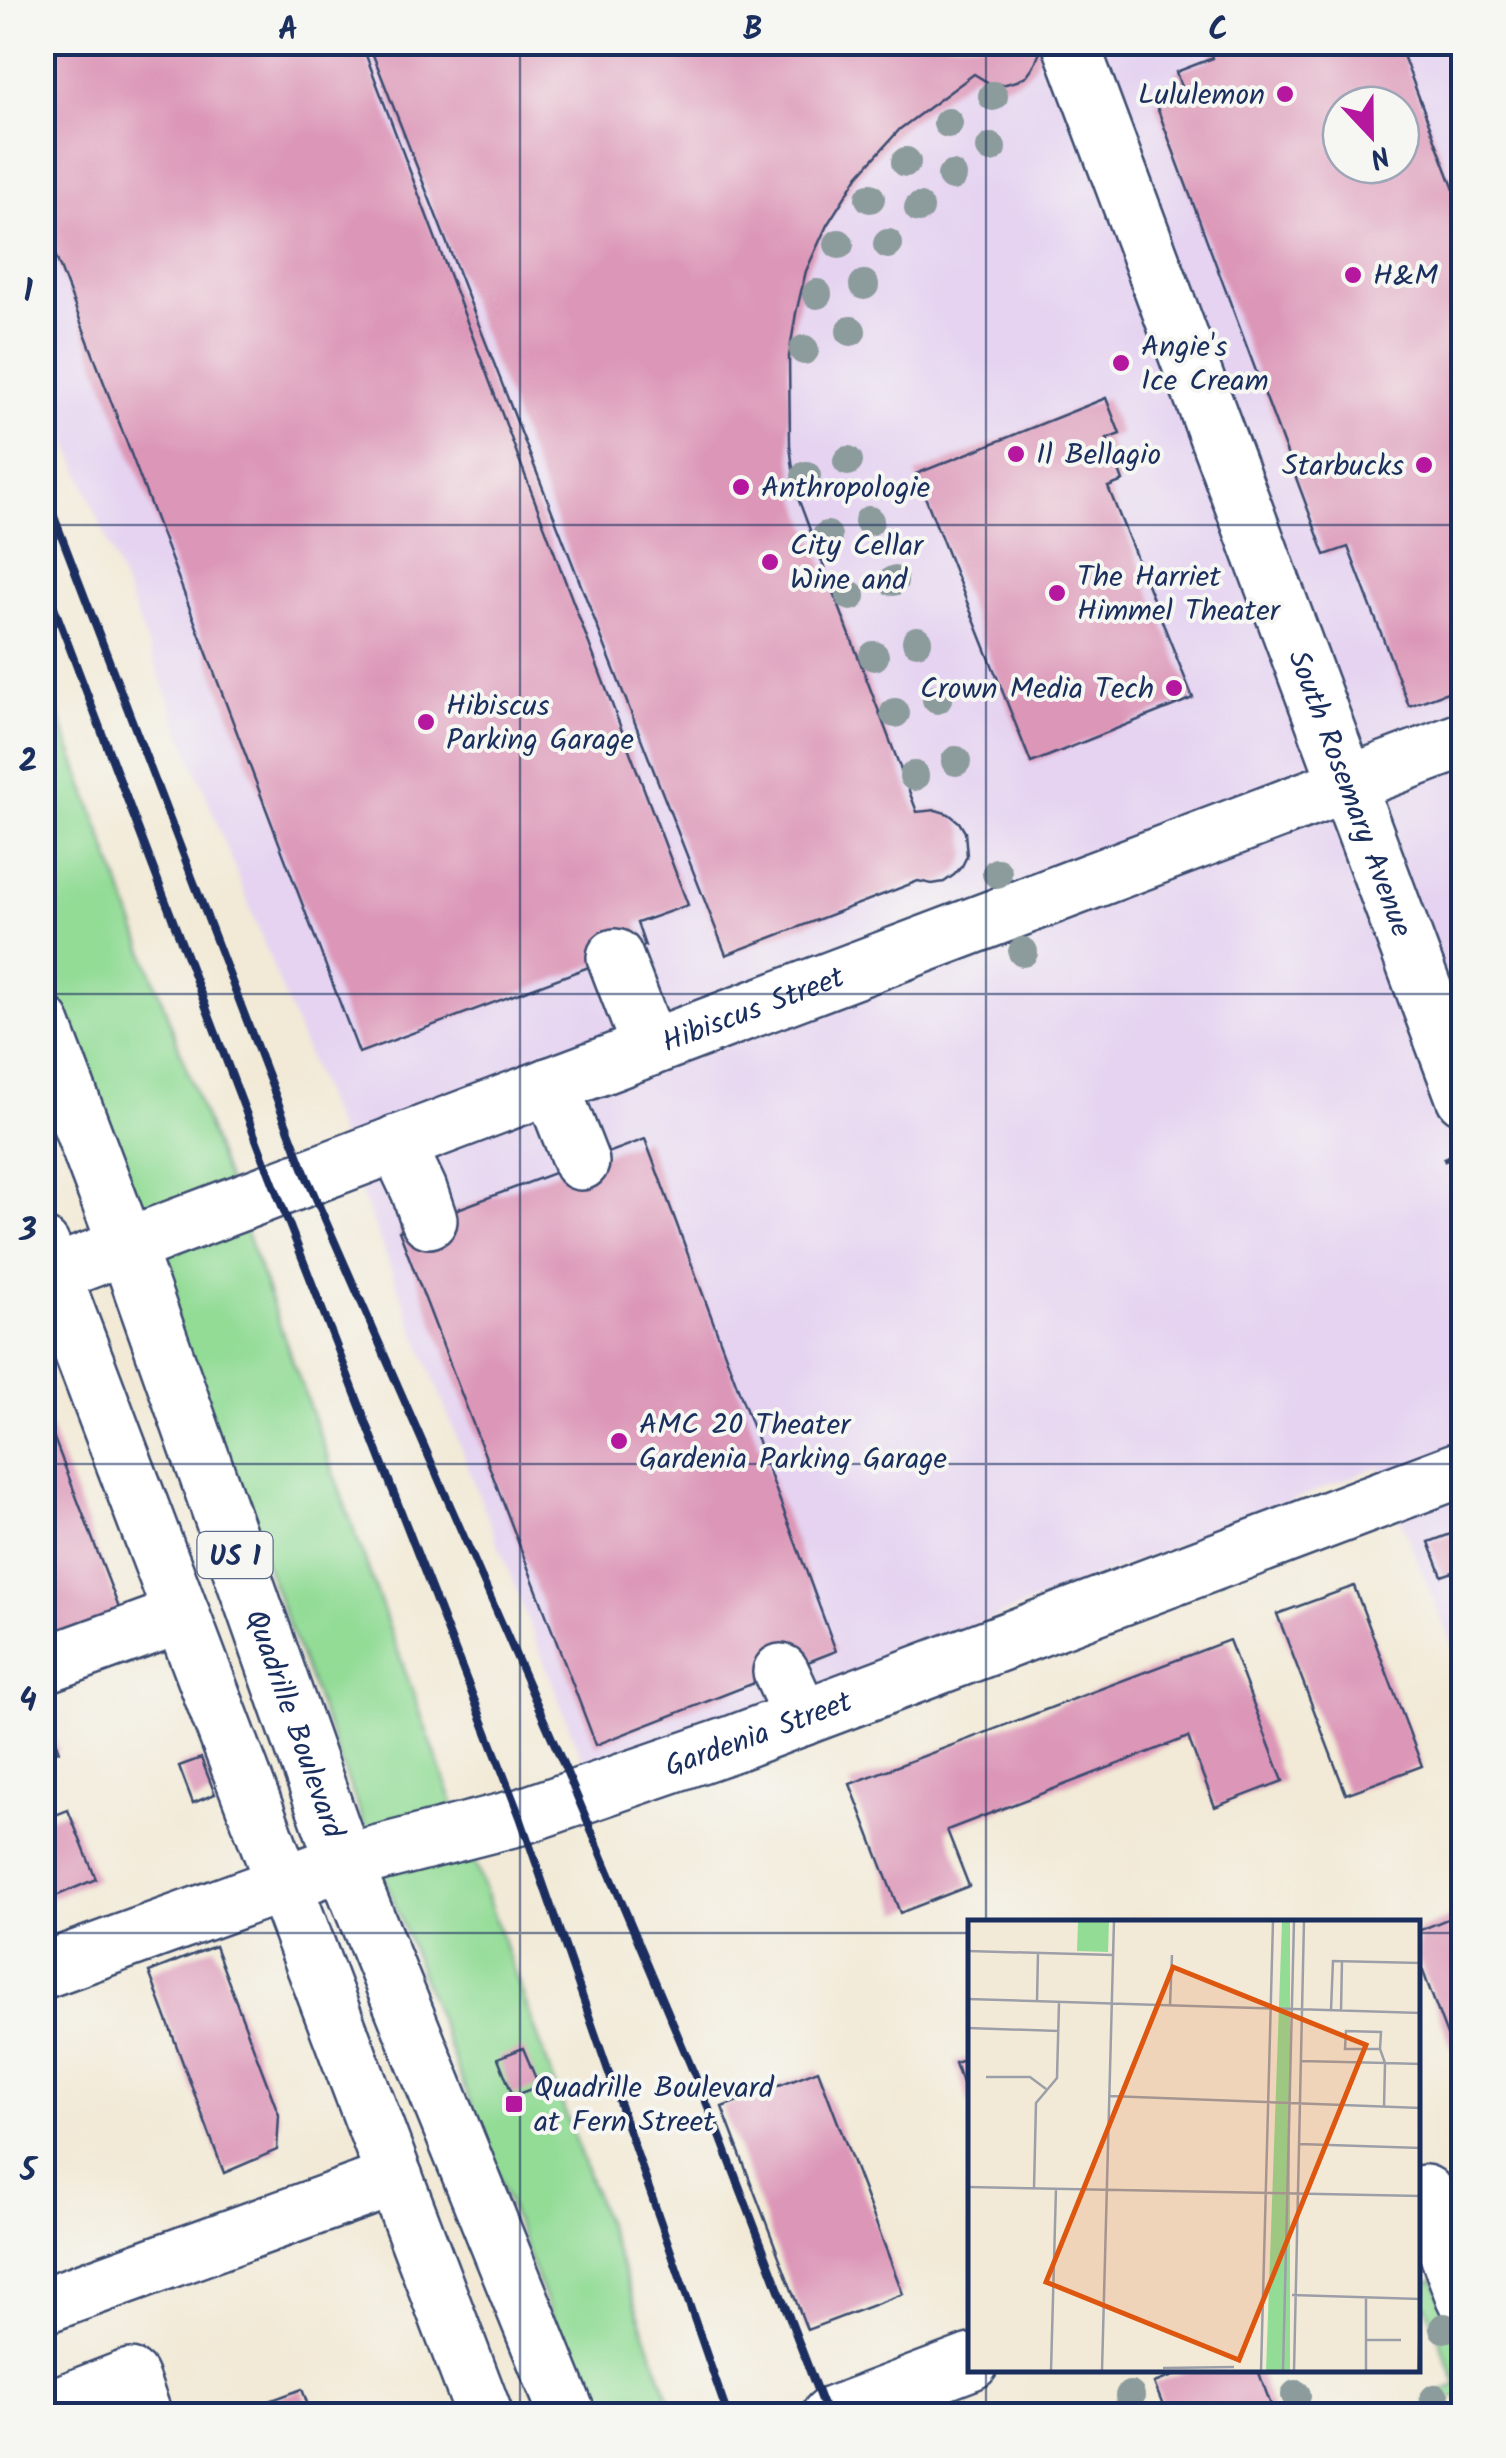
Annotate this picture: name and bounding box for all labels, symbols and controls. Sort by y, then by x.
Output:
text: A [278,5,298,56]
text: B [743,5,763,56]
text: C [1208,5,1228,56]
place label: Lululemon [1138,72,1265,120]
marker: Lululemon [1274,83,1296,105]
north arrow [1321,85,1421,185]
text: N [1363,132,1396,180]
place label: H&M [1373,253,1438,301]
marker: H&M [1342,264,1364,286]
text: 1 [23,267,33,318]
place label: Angie's Ice Cream [1141,324,1269,406]
marker: Angie's Ice Cream [1110,352,1132,374]
place label: Il Bellagio [1036,432,1161,480]
marker: Il Bellagio [1005,443,1027,465]
place label: Starbucks [1282,443,1404,491]
marker: Starbucks [1413,454,1435,476]
place label: Anthropologie [761,465,930,513]
marker: Anthropologie [730,476,752,498]
place label: City Cellar Wine and [790,523,925,605]
marker: City Cellar Wine and [759,551,781,573]
place label: The Harriet Himmel Theater [1077,554,1282,636]
marker: The Harriet Himmel Theater [1046,582,1068,604]
street label: South Rosemary Avenue [1273,643,1424,945]
place label: Crown Media Tech [920,666,1154,714]
marker: Crown Media Tech [1163,677,1185,699]
place label: Hibiscus Parking Garage [446,683,634,765]
marker: Hibiscus Parking Garage [415,711,437,733]
text: 2 [19,737,37,788]
street label: Hibiscus Street [655,954,852,1067]
text: 3 [18,1206,37,1257]
place label: AMC 20 Theater Gardenia Parking Garage [639,1402,947,1484]
marker: AMC 20 Theater Gardenia Parking Garage [608,1430,630,1452]
road number: US 1 [198,1532,272,1578]
street label: Quadrille Boulevard [231,1603,356,1846]
text: 4 [19,1676,37,1727]
street label: Gardenia Street [659,1679,860,1791]
inset map [968,1920,1421,2373]
place label: Quadrille Boulevard at Fern Street [534,2065,775,2147]
marker: Quadrille Boulevard at Fern Street [503,2093,525,2115]
text: 5 [19,2146,39,2197]

